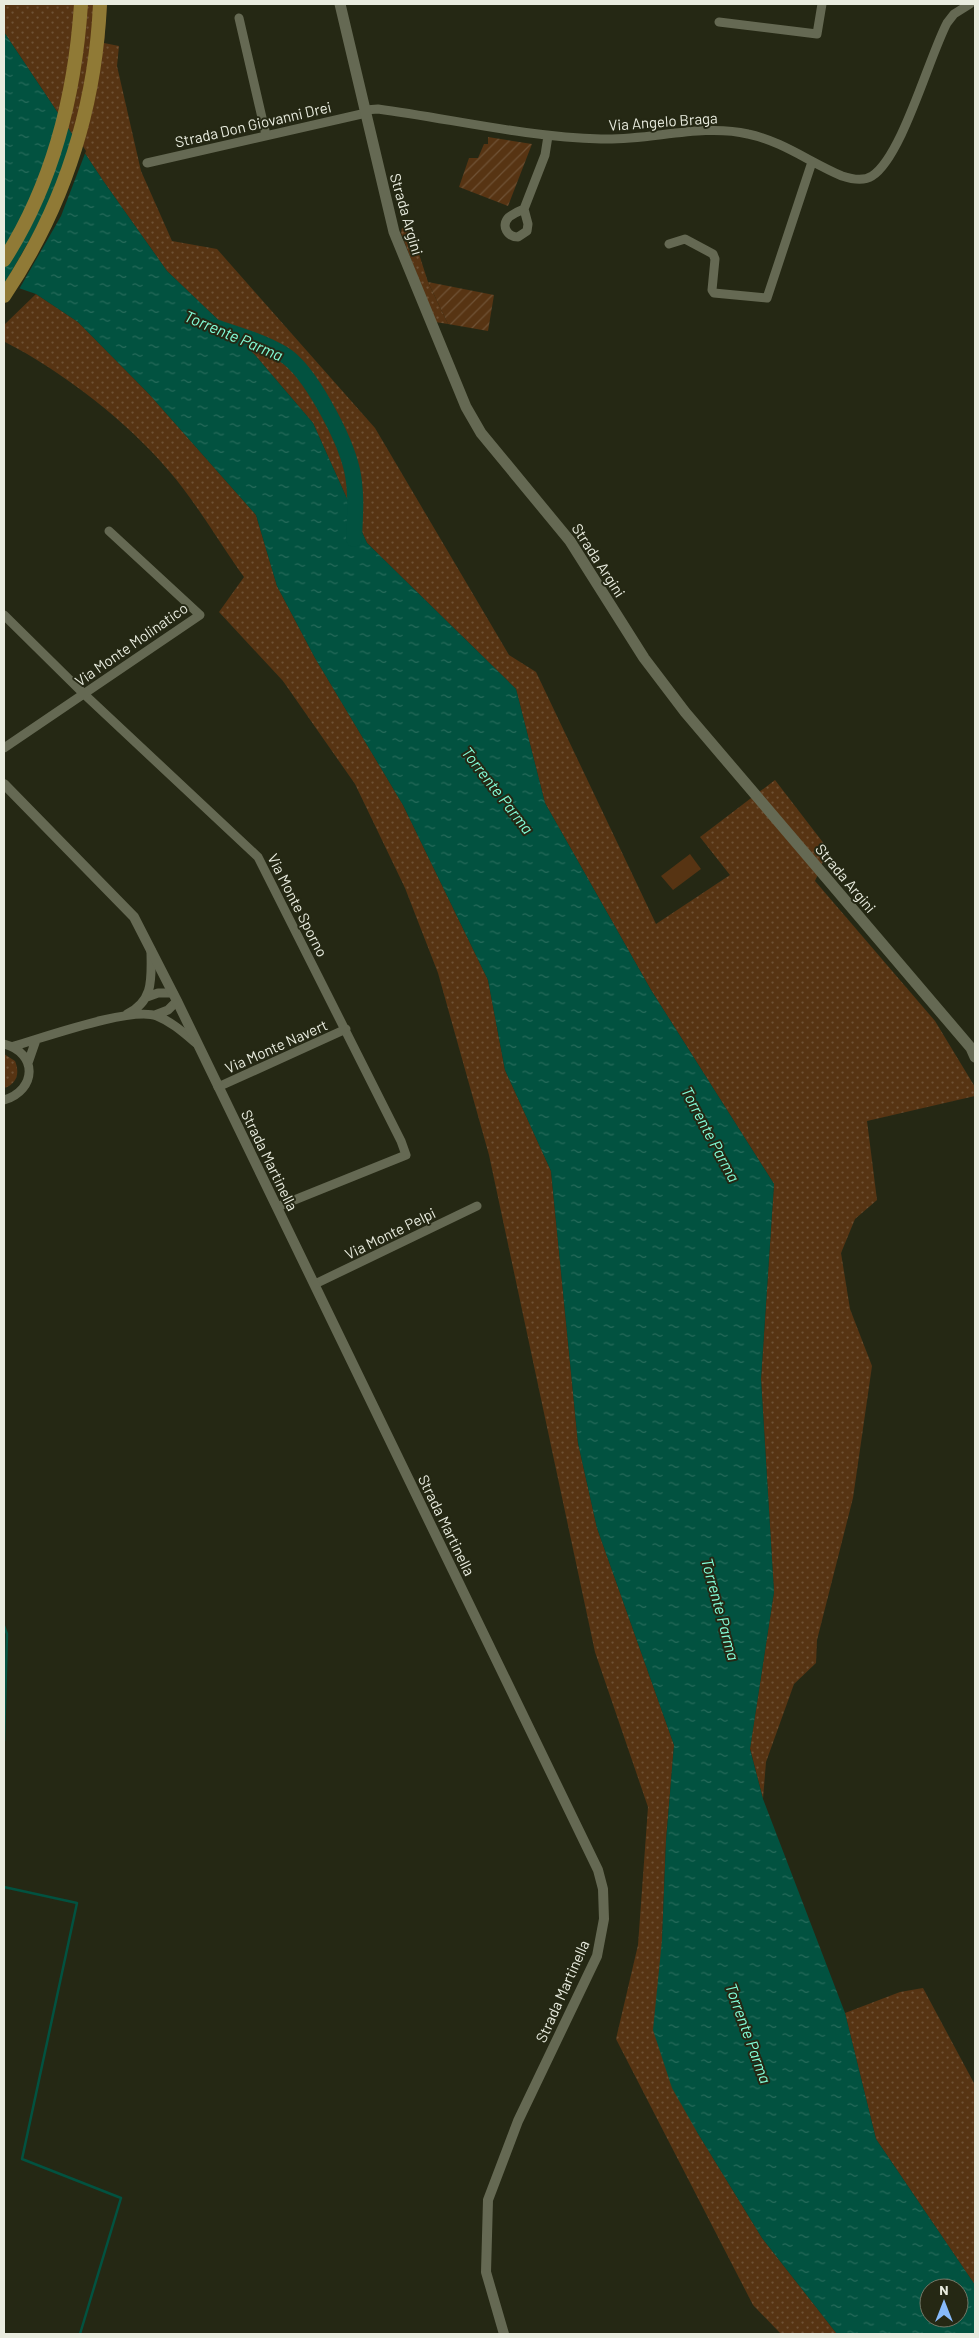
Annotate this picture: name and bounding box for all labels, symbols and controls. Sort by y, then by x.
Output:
street label: Strada Don Giovanni Drei [173,97,333,151]
street label: Via Angelo Braga [608,108,718,134]
street label: Strada Argini [387,171,427,257]
water label: Torrente Parma [182,306,286,364]
street label: Strada Argini [568,520,630,600]
street label: Via Monte Molinatico [71,598,191,690]
water label: Torrente Parma [458,743,538,837]
street label: Strada Argini [812,840,880,916]
street label: Via Monte Sporno [264,850,332,960]
street label: Via Monte Navert [222,1015,330,1077]
water label: Torrente Parma [678,1083,744,1185]
street label: Strada Martinella [238,1107,302,1213]
street label: Via Monte Pelpi [342,1203,438,1263]
street label: Strada Martinella [415,1472,479,1578]
water label: Torrente Parma [698,1556,744,1662]
street label: Strada Martinella [531,1937,593,2045]
water label: Torrente Parma [722,1980,776,2086]
north arrow [919,2278,969,2328]
text: N [939,2281,949,2298]

